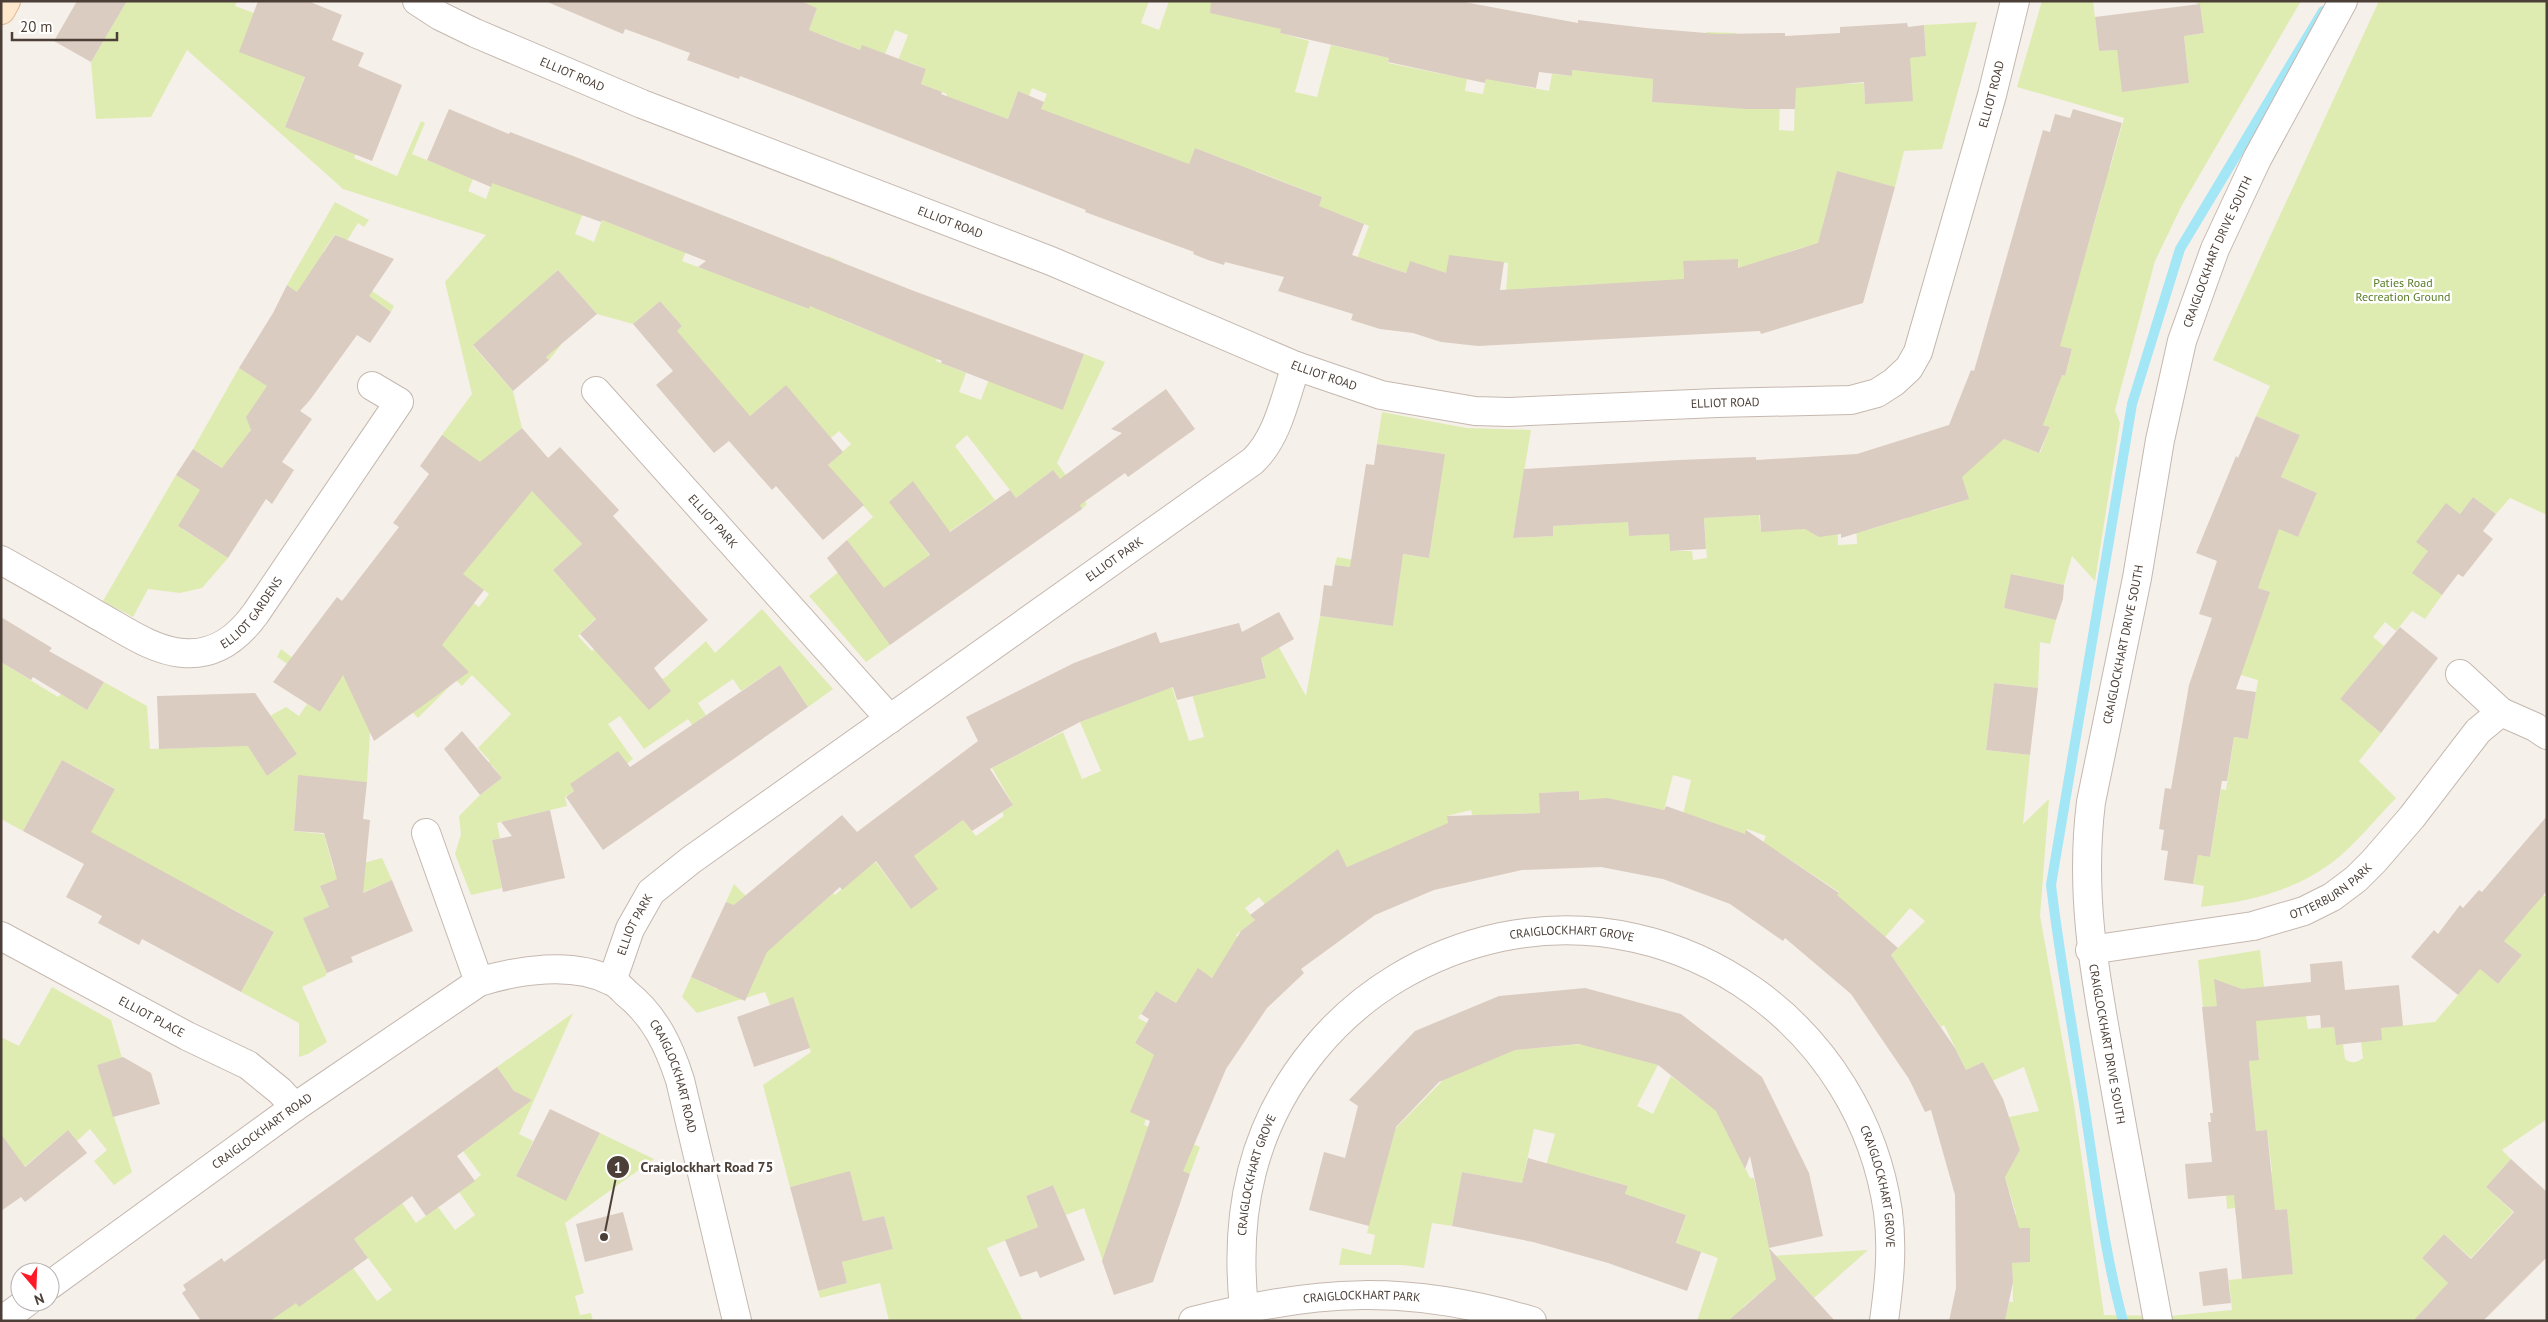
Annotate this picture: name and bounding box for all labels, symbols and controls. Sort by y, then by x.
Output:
scale bar [12,10,118,42]
text: 20 m [20,17,53,36]
street label: ELLIOT ROAD [538,53,607,94]
street label: ELLIOT ROAD [1975,59,2007,129]
street label: CRAIGLOCKHART DRIVE SOUTH [2179,174,2255,330]
street label: ELLIOT ROAD [916,203,985,241]
park label: Paties Road Recreation Ground [2356,275,2450,304]
street label: ELLIOT ROAD [1289,357,1359,393]
street label: ELLIOT ROAD [1690,394,1760,411]
street label: ELLIOT PARK [685,491,741,551]
street label: ELLIOT PARK [1082,534,1146,584]
street label: CRAIGLOCKHART DRIVE SOUTH [2099,563,2146,725]
street label: ELLIOT GARDENS [217,574,285,651]
street label: OTTERBURN PARK [2288,860,2375,922]
street label: ELLIOT PARK [613,891,656,957]
street label: CRAIGLOCKHART GROVE [1508,922,1636,945]
street label: CRAIGLOCKHART DRIVE SOUTH [2086,963,2129,1125]
street label: ELLIOT PLACE [116,993,187,1040]
street label: CRAIGLOCKHART ROAD [647,1016,700,1134]
street label: CRAIGLOCKHART ROAD [209,1090,315,1172]
street label: CRAIGLOCKHART GROVE [1234,1112,1279,1236]
street label: CRAIGLOCKHART GROVE [1857,1123,1898,1248]
callout: Craiglockhart Road 75 [605,1153,783,1182]
text: 1 [614,1158,622,1177]
text: Craiglockhart Road 75 [641,1158,773,1176]
north arrow [10,1262,60,1312]
street label: CRAIGLOCKHART PARK [1302,1287,1421,1306]
text: N [32,1289,47,1309]

